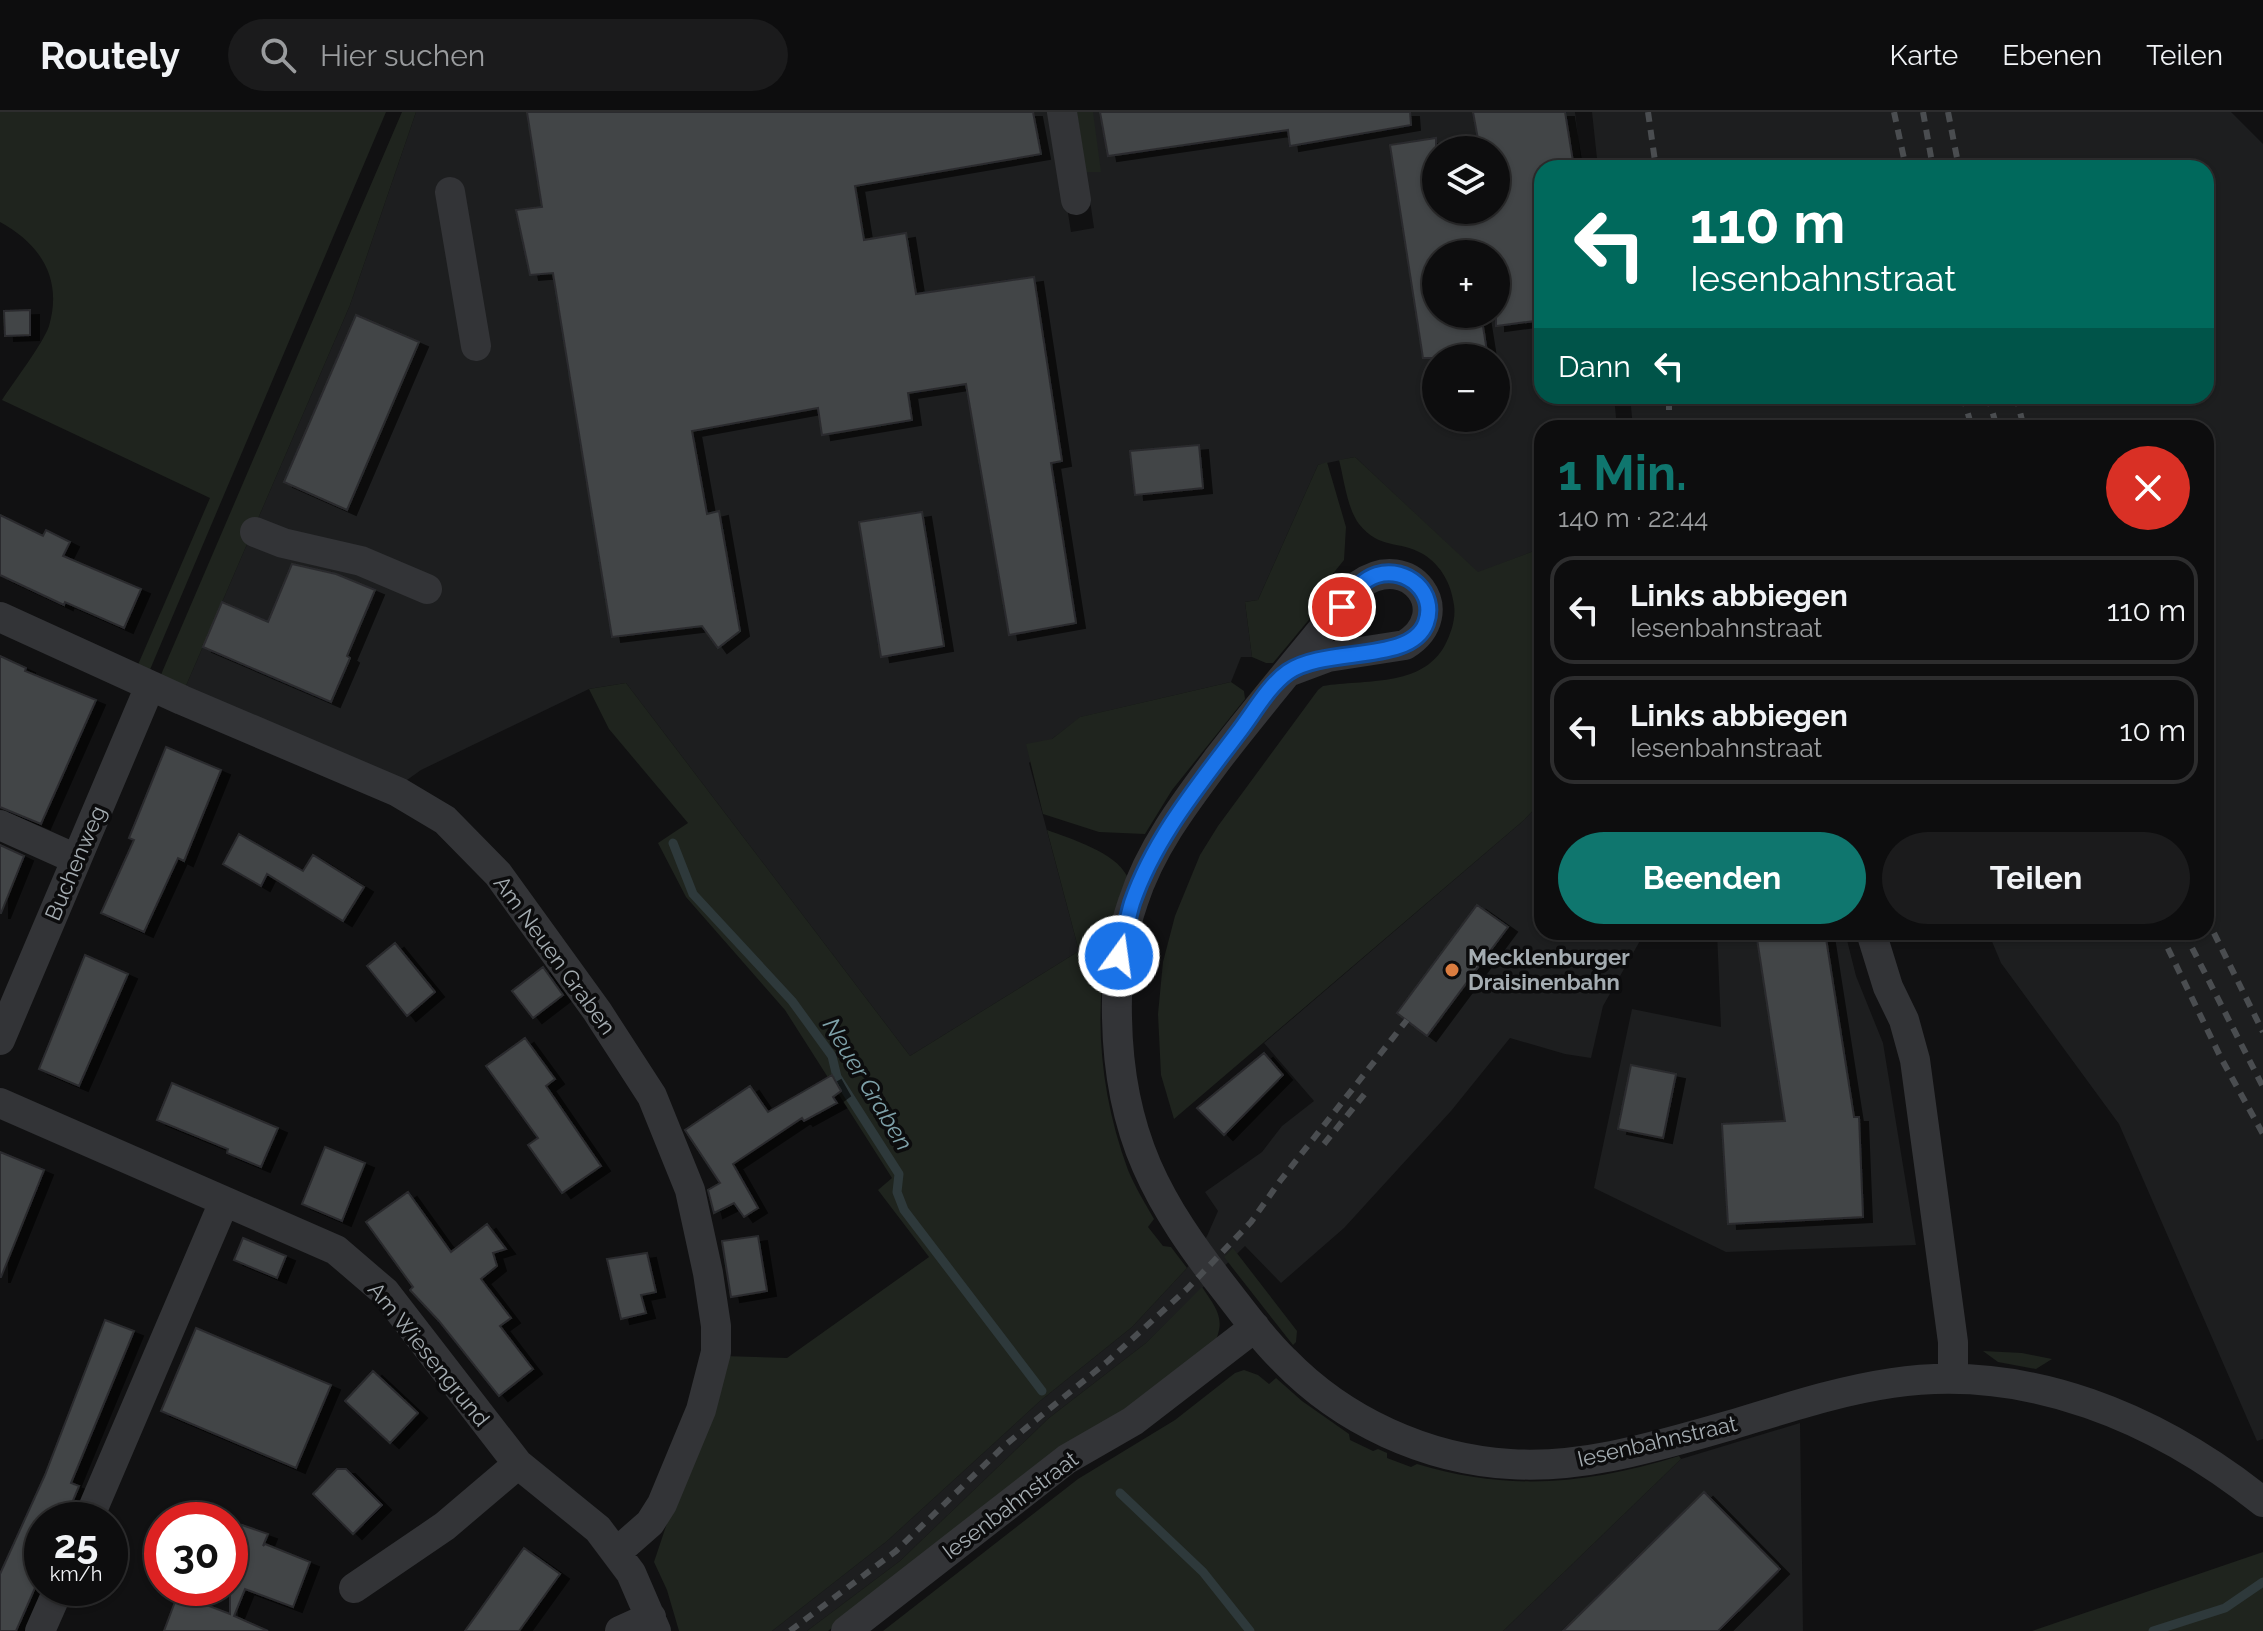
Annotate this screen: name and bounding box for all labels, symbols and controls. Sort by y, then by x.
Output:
search box [228,19,788,91]
text: Routely [40,33,180,78]
icon: search [256,33,300,77]
text: Hier suchen [320,38,485,73]
text: Karte [1890,39,1958,72]
text: Ebenen [2002,39,2102,72]
text: Teilen [2146,39,2223,72]
map controls [1422,136,1510,432]
button: layers [1422,136,1510,224]
text: 110 m [1690,190,1845,256]
icon: left [1558,192,1662,296]
button: + [1422,240,1510,328]
text: Iesenbahnstraat [1690,257,1956,299]
button: − [1422,344,1510,432]
icon: left [1647,344,1691,388]
text: Dann [1558,349,1631,384]
text: 1 Min. [1558,445,1687,501]
button: close [2106,446,2190,530]
text: 140 m · 22:44 [1558,503,1708,533]
pin [1308,573,1376,641]
text: Links abbiegen [1630,578,1848,613]
icon: arrive [1320,585,1364,629]
icon: left [1562,588,1606,632]
text: 110 m [2107,593,2186,628]
text: Iesenbahnstraat [1630,613,1822,643]
text: Links abbiegen [1630,698,1848,733]
icon: left [1562,708,1606,752]
text: 10 m [2120,713,2186,748]
text: Iesenbahnstraat [1630,733,1822,763]
street label: Buchenweg [39,802,111,924]
button: Beenden [1558,832,1866,924]
button: Teilen [1882,832,2190,924]
street label: Am Neuen Graben [489,871,621,1039]
position arrow [1077,914,1161,998]
place label: Mecklenburger Draisinenbahn [1468,944,1630,995]
marker: Mecklenburger Draisinenbahn [1443,961,1461,979]
water label: Neuer Graben [817,1012,919,1156]
street label: Am Wiesengrund [363,1277,495,1431]
street label: Iesenbahnstraat [1575,1410,1740,1472]
street label: Iesenbahnstraat [937,1445,1083,1564]
speed limit sign: 30 [144,1502,248,1606]
text: 25 [54,1520,98,1567]
text: km/h [50,1562,102,1586]

